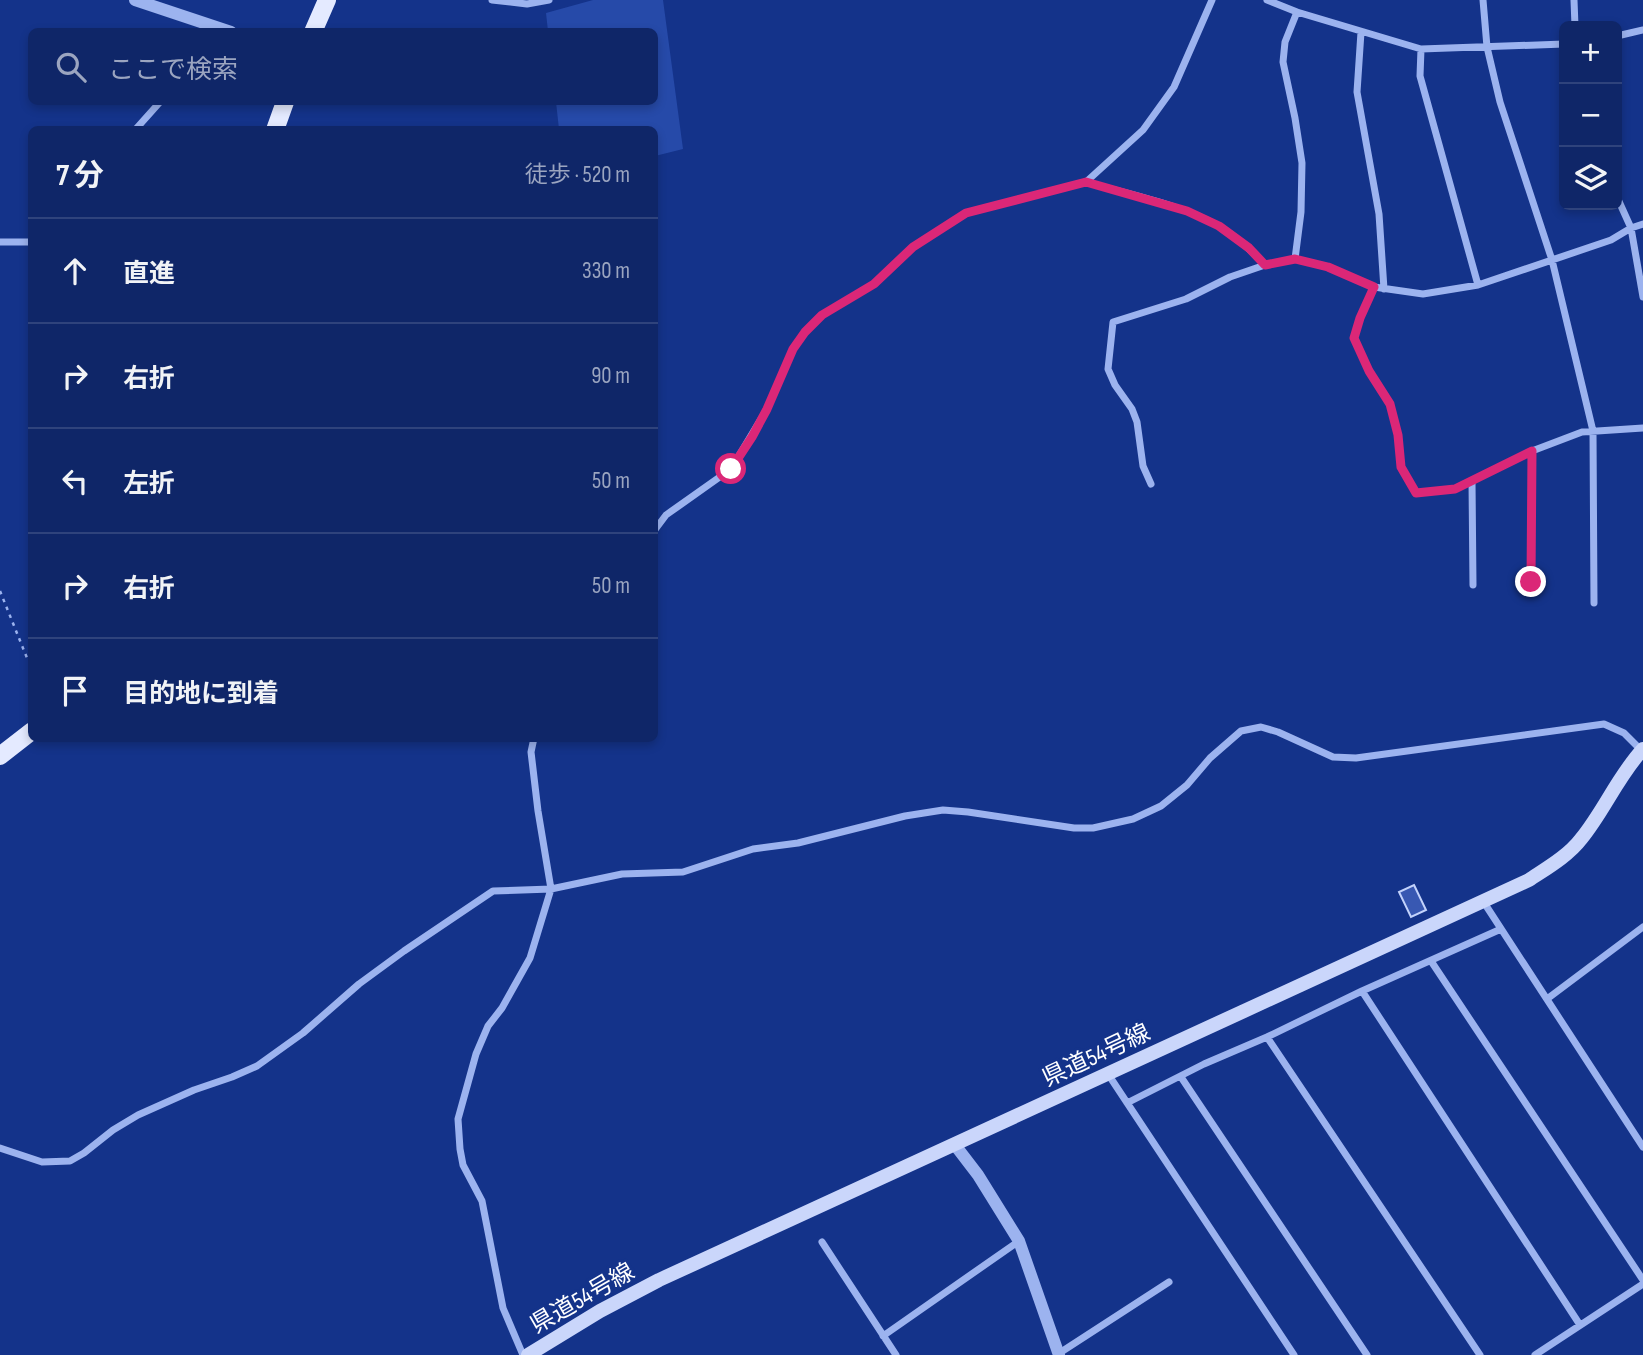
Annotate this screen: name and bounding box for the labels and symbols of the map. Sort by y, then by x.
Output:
route start [715,453,746,484]
route end [1515,566,1546,597]
street label: 県道54号線 [1038,1018,1155,1093]
street label: 県道54号線 [525,1257,640,1340]

